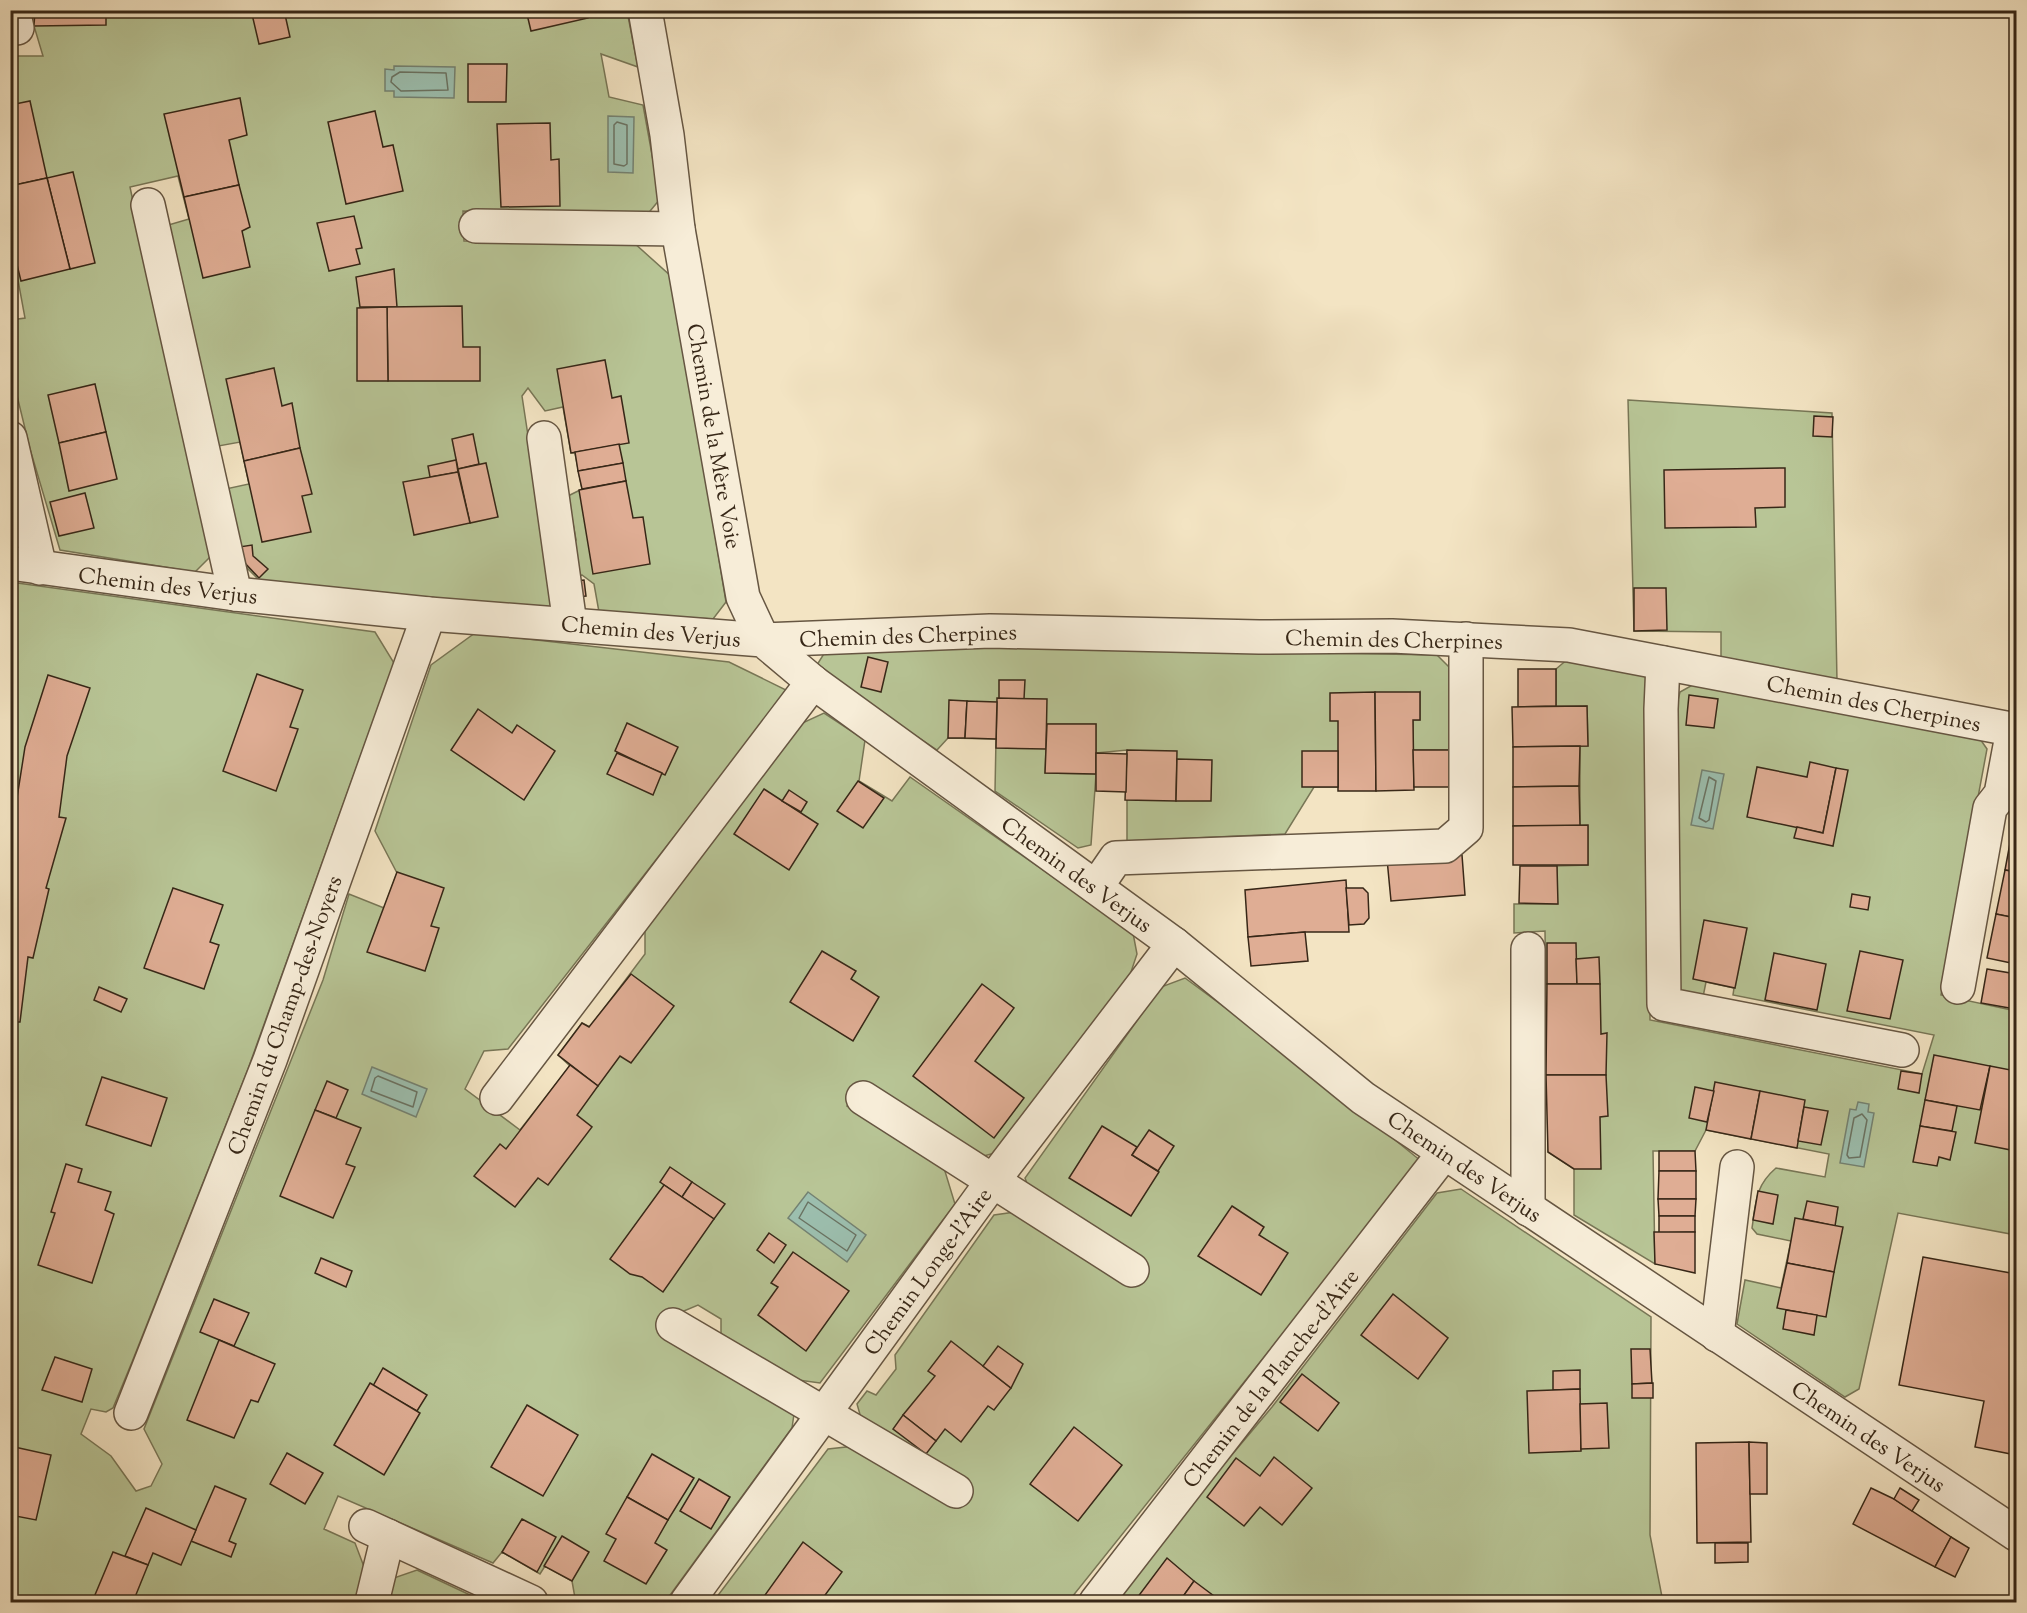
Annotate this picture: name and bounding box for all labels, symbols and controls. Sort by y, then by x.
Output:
street label: Chemin de la Mère Voie [676,321,748,552]
street label: Chemin des Verjus [76,561,259,615]
street label: Chemin des Verjus [560,610,742,658]
street label: Chemin des Cherpines [799,618,1017,658]
street label: Chemin des Cherpines [1285,624,1503,660]
street label: Chemin des Cherpines [1764,669,1983,742]
street label: Chemin des Verjus [993,811,1158,942]
street label: Chemin du Champ-des-Noyers [221,872,352,1160]
street label: Chemin des Verjus [1380,1105,1547,1232]
street label: Chemin Longe-l'Aire [857,1182,1001,1363]
street label: Chemin de la Planche-d'Aire [1176,1263,1368,1496]
street label: Chemin des Verjus [1784,1375,1951,1502]

